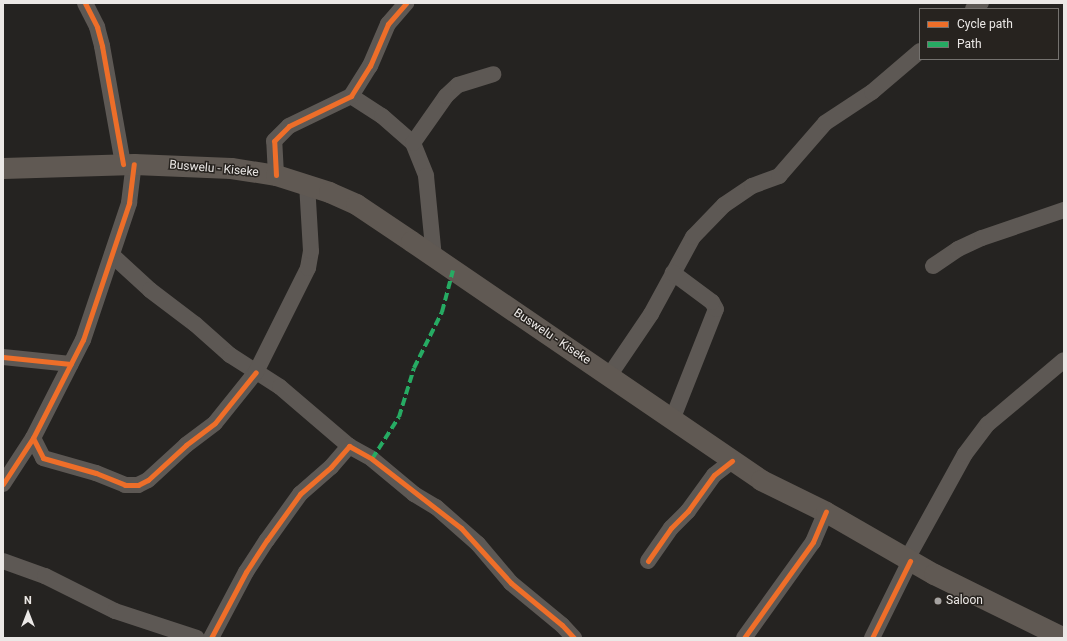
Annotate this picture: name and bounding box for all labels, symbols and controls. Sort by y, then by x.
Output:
legend [919,8,1059,60]
text: Cycle path [957,17,1013,31]
text: Path [957,37,982,51]
street label: Buswelu - Kiseke [169,158,259,180]
street label: Buswelu - Kiseke [511,306,593,368]
north arrow [8,593,48,633]
text: N [24,594,32,607]
place label: Saloon [946,594,983,608]
marker: Saloon [933,596,943,606]

